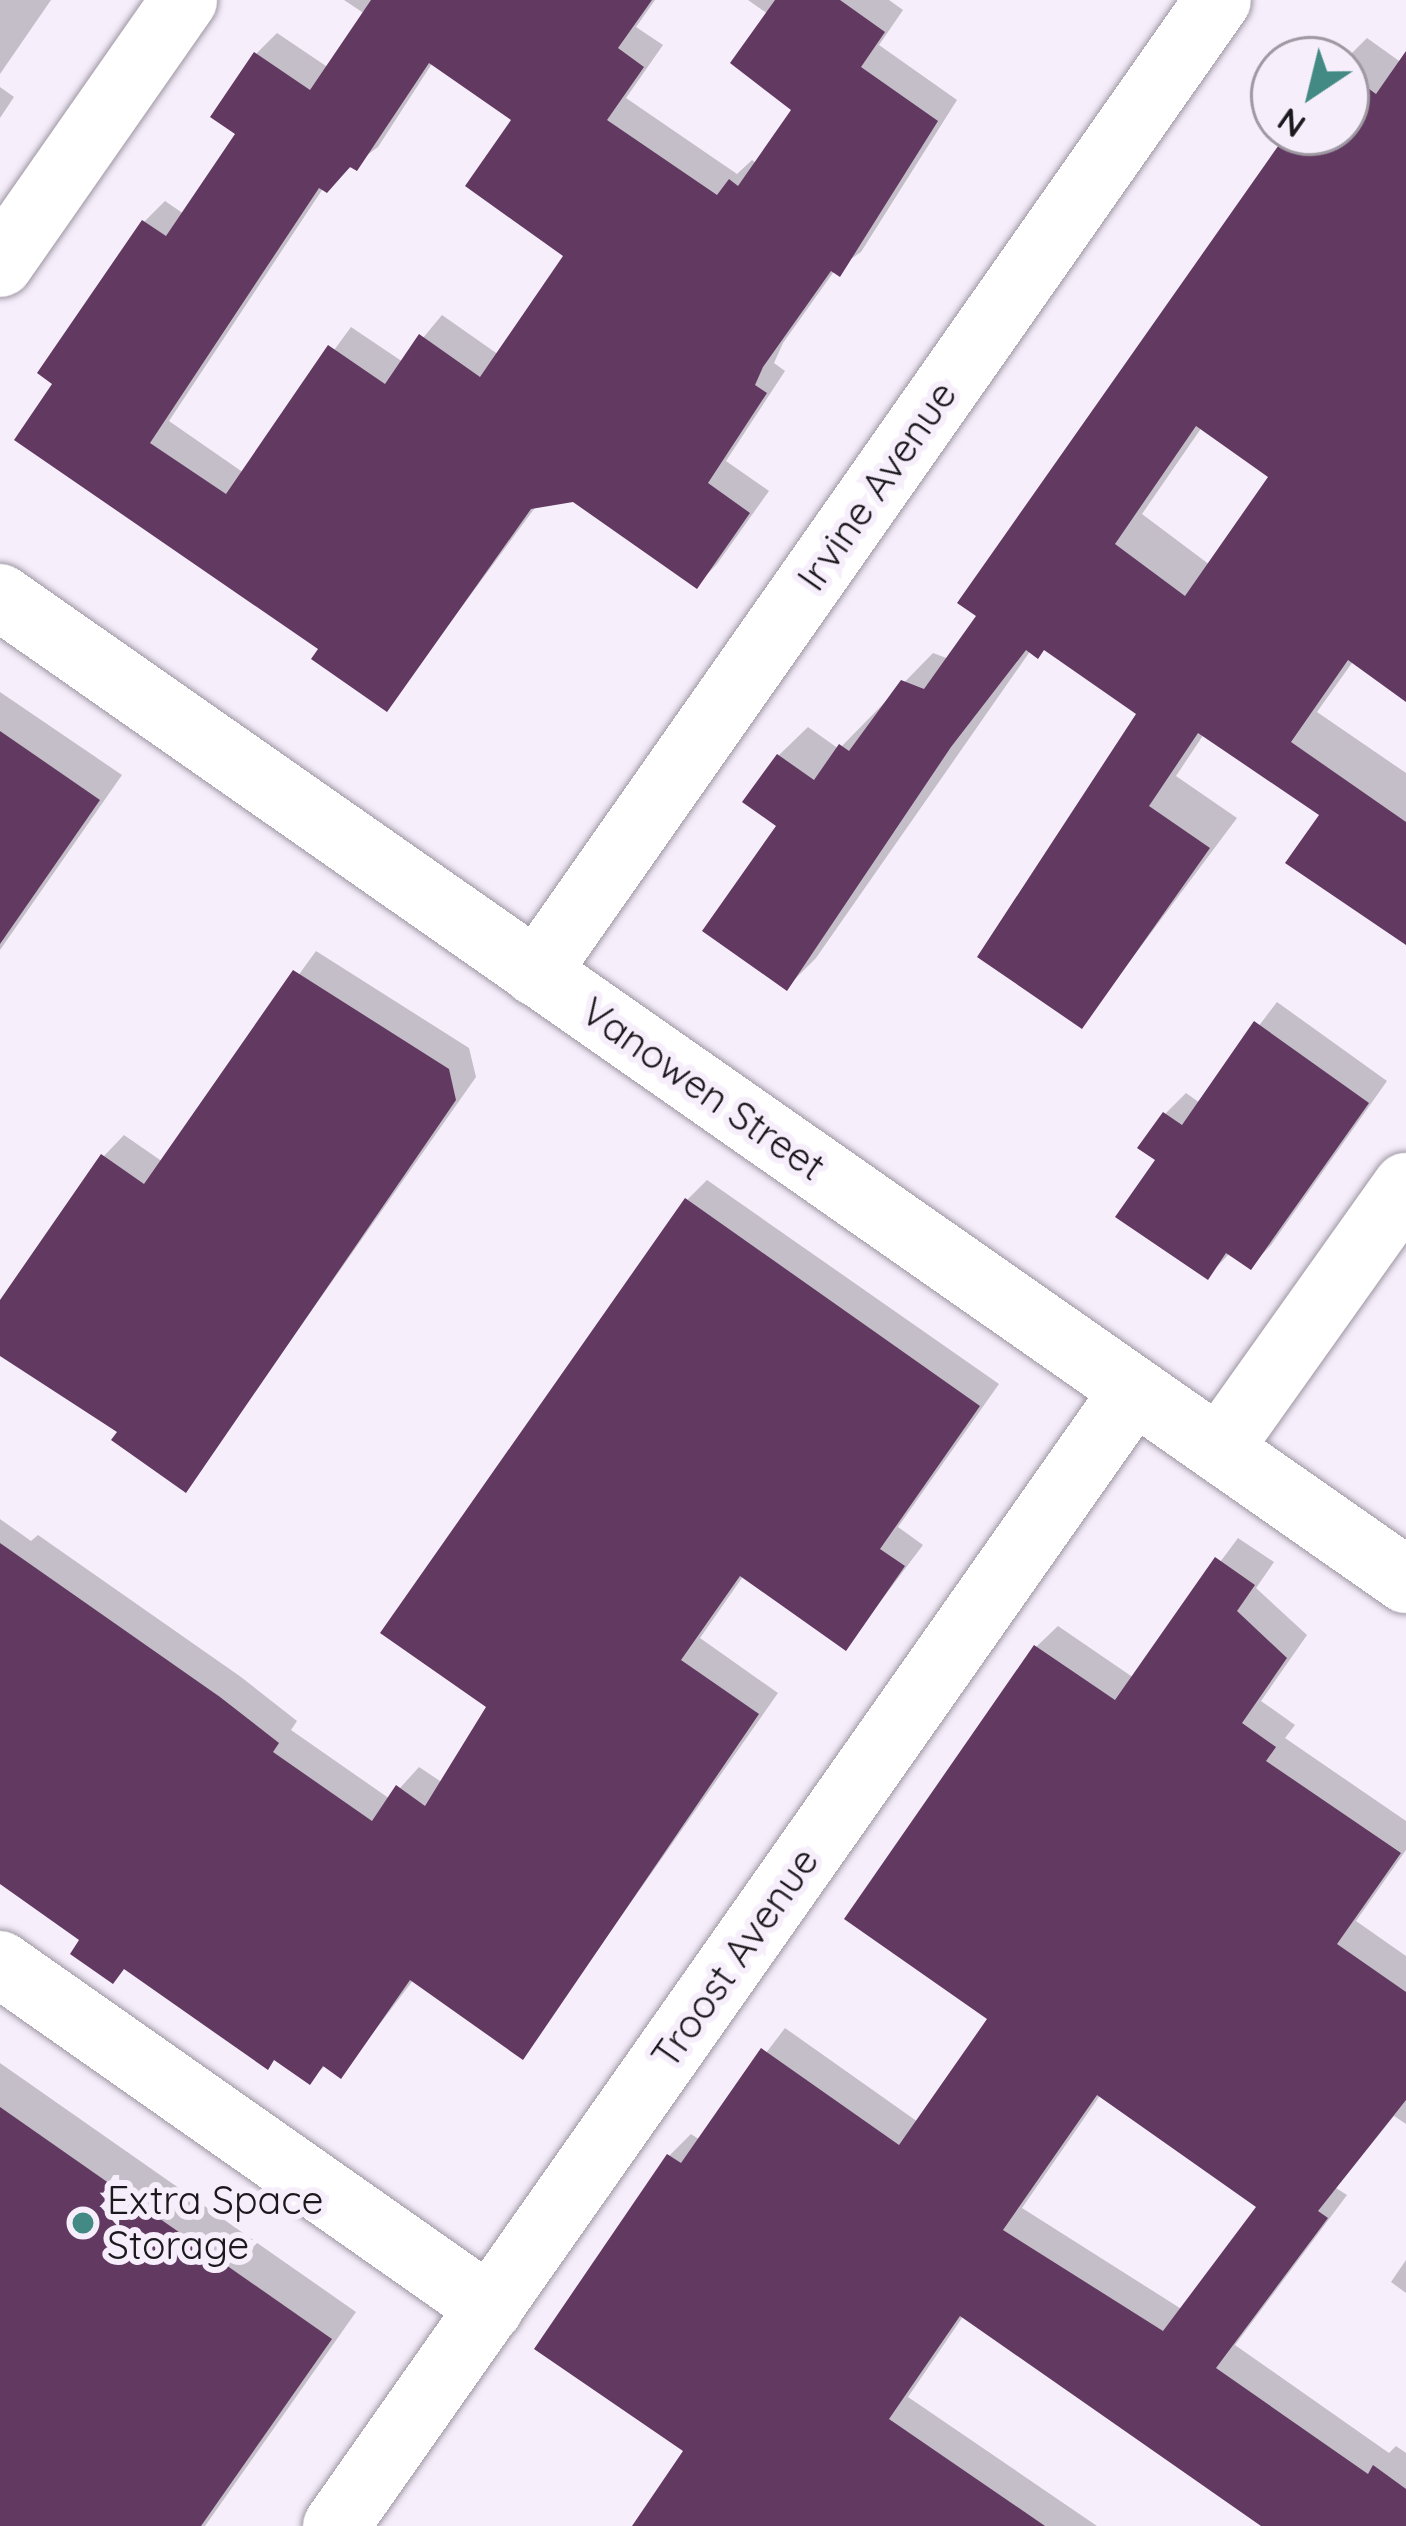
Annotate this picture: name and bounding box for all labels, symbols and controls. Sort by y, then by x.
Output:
north arrow [1250,36,1370,156]
text: N [1269,100,1312,147]
street label: Irvine Avenue [788,373,966,599]
street label: Vanowen Street [572,988,834,1190]
street label: Troost Avenue [642,1839,828,2077]
place label: Extra Space Storage [107,2178,323,2269]
marker: Extra Space Storage [70,2210,96,2236]

